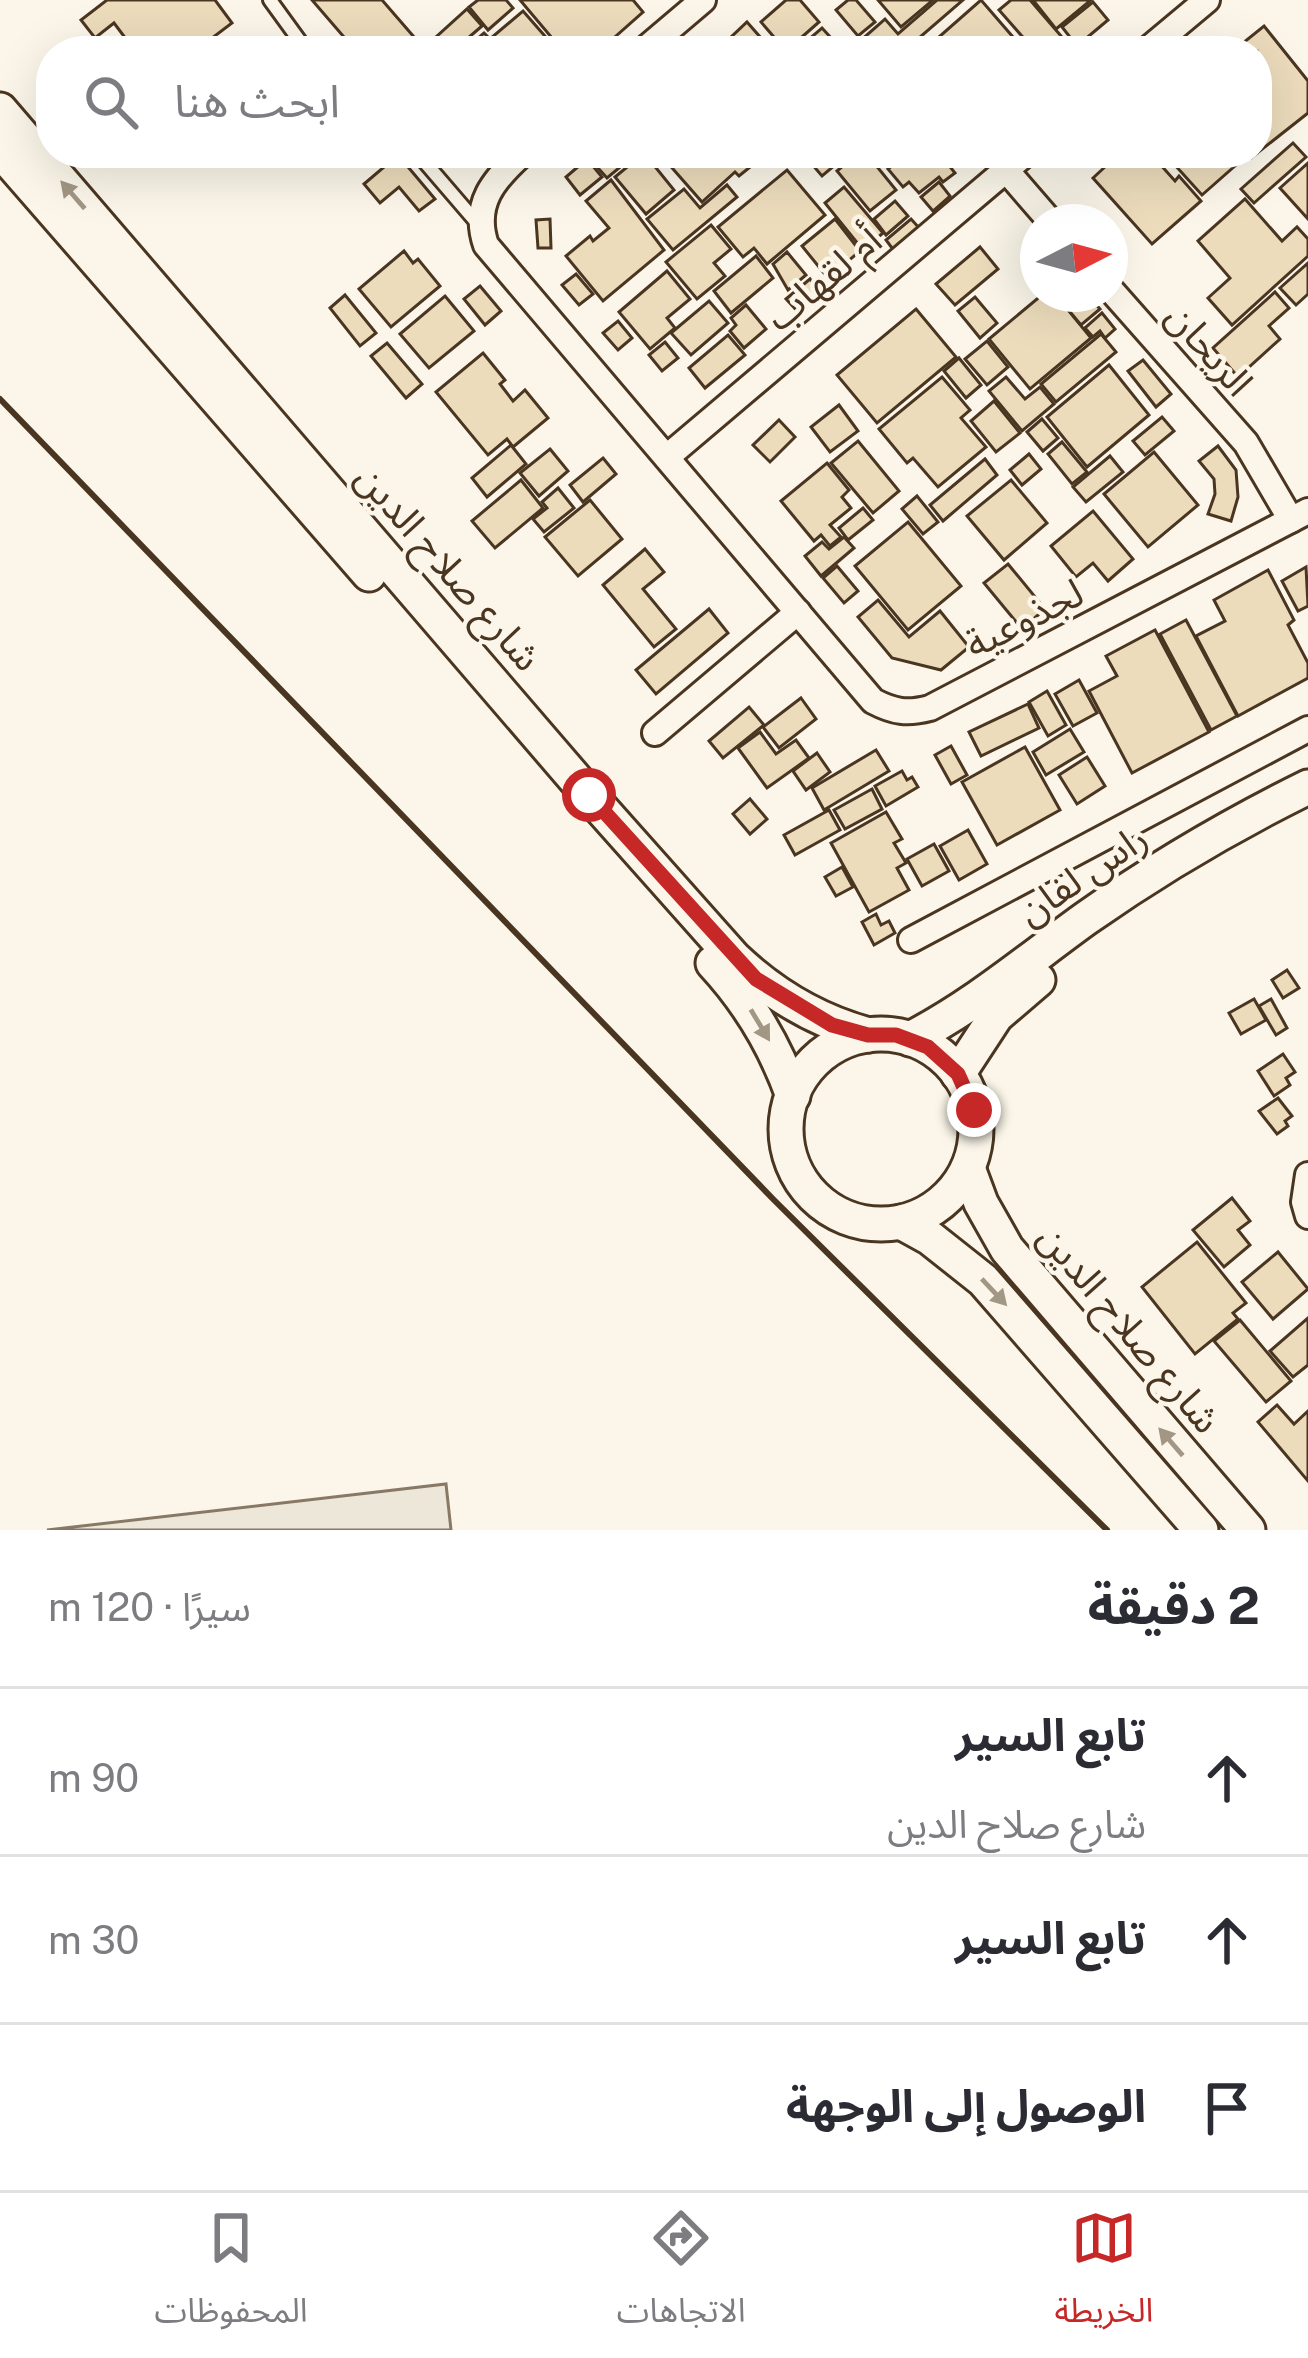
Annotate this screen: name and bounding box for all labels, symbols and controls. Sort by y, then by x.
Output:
search box [36,36,1272,168]
icon: search [78,69,144,135]
text: ابحث هنا [174,74,340,127]
one-way arrow [60,180,87,210]
north arrow [1020,204,1128,312]
street label: أم لقهاب [755,216,895,345]
street label: الريحان [1157,293,1263,405]
street label: شارع صلاح الدين [342,454,551,684]
street label: لجذوعية [957,569,1091,667]
route start [562,768,616,822]
street label: راس لفان [1008,814,1156,934]
one-way arrow [749,1008,770,1042]
route end [947,1083,1001,1137]
street label: شارع صلاح الدين [1025,1214,1231,1446]
one-way arrow [979,1277,1007,1306]
one-way arrow [1159,1427,1185,1457]
text: 2 دقيقة [1088,1576,1260,1635]
text: سيرًا · 120 m [48,1584,251,1630]
text: تابع السير [955,1708,1146,1761]
icon: ahead [1194,1745,1260,1811]
text: 90 m [48,1755,139,1801]
text: شارع صلاح الدين [887,1801,1146,1847]
icon: ahead [1194,1907,1260,1973]
text: تابع السير [955,1911,1146,1964]
text: 30 m [48,1917,139,1963]
icon: arrive [1194,2075,1260,2141]
text: الوصول إلى الوجهة [786,2079,1146,2132]
tab: المحفوظات [155,2205,308,2346]
tab: الاتجاهات [617,2205,746,2346]
tab: الخريطة [1055,2205,1153,2346]

